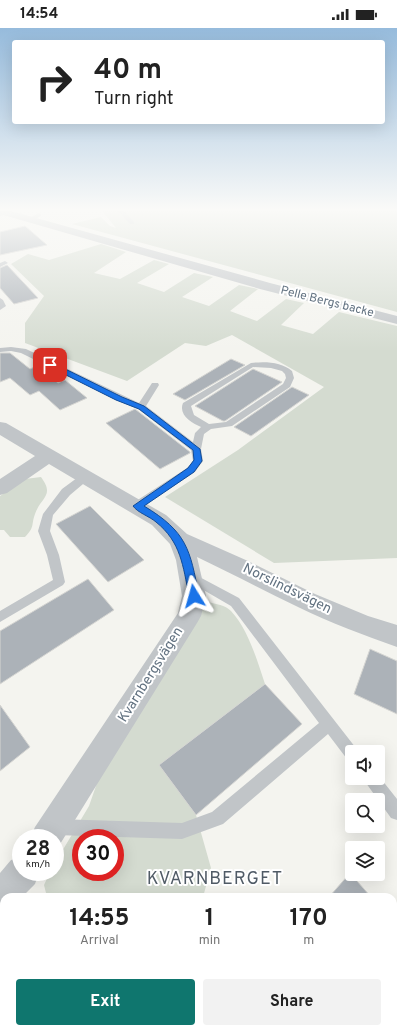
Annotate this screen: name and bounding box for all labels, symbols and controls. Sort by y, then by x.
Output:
text: 14:54 [20,5,58,24]
text: 40 m [94,53,162,89]
icon: right [28,56,80,108]
text: Turn right [94,88,174,111]
street label: Pelle Bergs backe [279,283,375,321]
pin [33,348,67,382]
icon: arrive [39,354,61,376]
street label: Norslindsvägen [240,560,334,618]
position arrow [173,575,215,617]
street label: Kvarnbergsvägen [115,624,187,726]
map controls [345,745,385,881]
button: sound [345,745,385,785]
button: search [345,793,385,833]
speed limit sign: 30 [72,829,124,881]
text: 28 [26,837,50,863]
button: layers [345,841,385,881]
text: km/h [26,858,50,871]
district label: KVARNBERGET [147,868,283,891]
text: 14:55 [69,904,129,934]
text: 1 [205,904,214,934]
text: 170 [290,904,328,934]
text: Arrival [80,933,119,949]
text: min [199,933,220,949]
text: m [303,933,314,949]
button: Exit [16,979,195,1025]
button: Share [203,979,381,1025]

